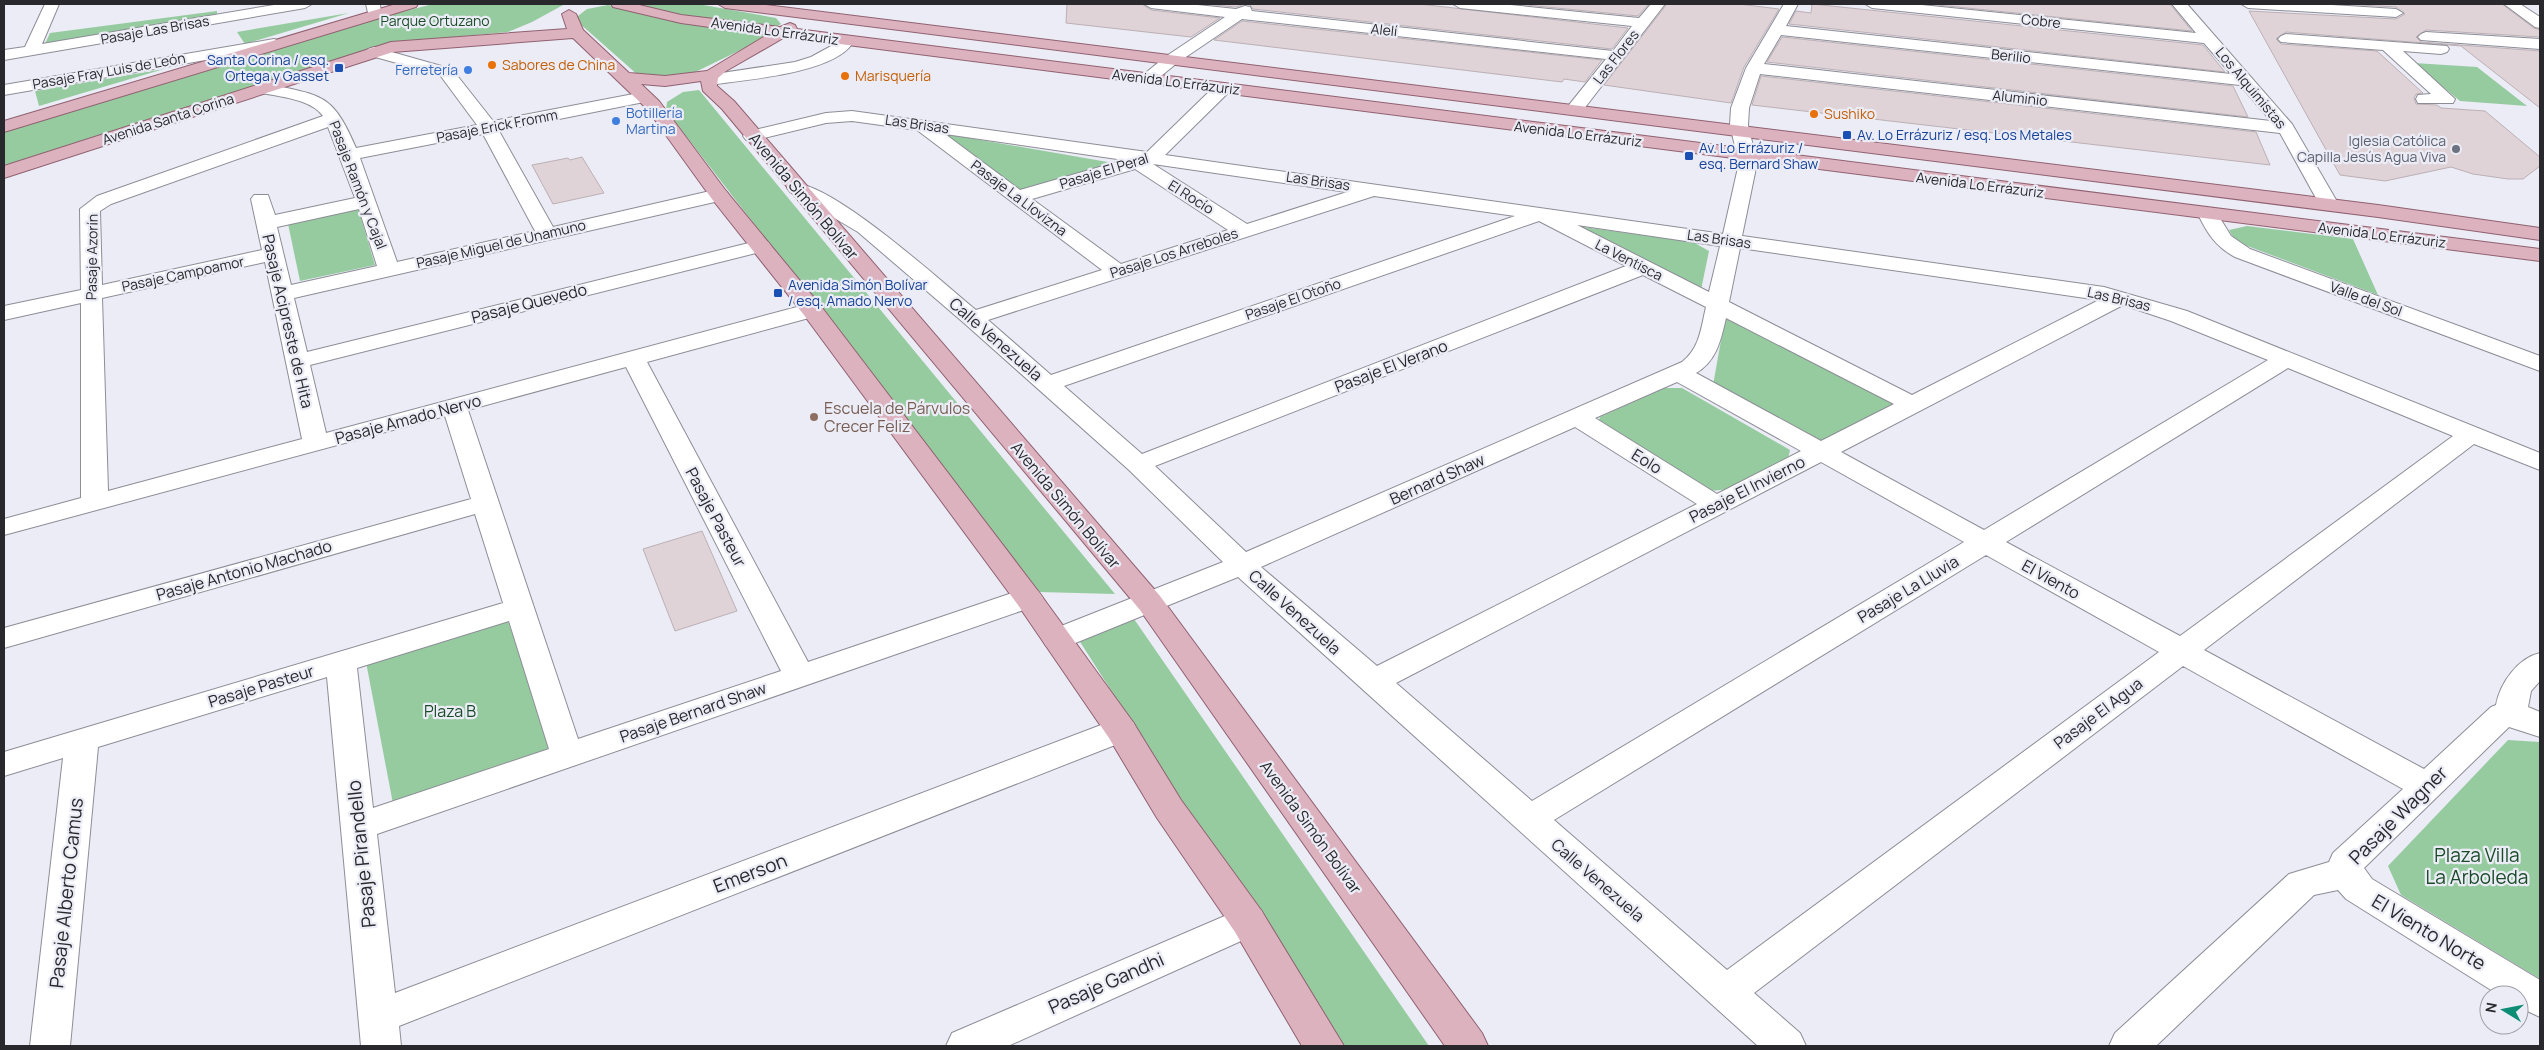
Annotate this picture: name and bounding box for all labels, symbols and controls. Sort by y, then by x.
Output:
street label: Cobre [2020,9,2062,32]
street label: Pasaje Las Brisas [99,11,211,48]
park label: Parque Ortuzano [381,11,489,30]
street label: Avenida Lo Errázuriz [710,12,840,49]
street label: Alelí [1370,19,1398,40]
street label: Las Flores [1588,26,1643,88]
street label: Los Alquimistas [2212,43,2291,132]
street label: Berilio [1990,44,2032,67]
street label: Pasaje Fray Luis de León [31,48,187,93]
place label: Santa Corina / esq. Ortega y Gasset [207,50,329,85]
place label: Sabores de China [502,55,615,74]
marker: Sabores de China [486,59,498,71]
place label: Ferretería [395,60,458,79]
marker: Santa Corina / esq. Ortega y Gasset [333,62,345,74]
marker: Ferretería [462,64,474,76]
street label: Avenida Lo Errázuriz [1111,64,1241,99]
place label: Marisquería [855,66,931,85]
marker: Marisquería [839,70,851,82]
street label: Aluminio [1991,85,2049,110]
street label: Avenida Santa Corina [100,88,236,149]
place label: Botillería Martina [626,103,683,138]
street label: Pasaje Erick Fromm [435,104,559,147]
place label: Sushiko [1824,104,1875,123]
marker: Sushiko [1808,108,1820,120]
street label: Las Brisas [884,110,950,137]
marker: Botillería Martina [610,115,622,127]
street label: Avenida Lo Errázuriz [1513,116,1643,151]
street label: Pasaje Ramón y Cajal [325,118,392,252]
place label: Av. Lo Errázuriz / esq. Los Metales [1857,125,2072,144]
street label: Avenida Simón Bolívar [744,128,864,264]
marker: Av. Lo Errázuriz / esq. Los Metales [1841,129,1853,141]
place label: Iglesia Católica Capilla Jesús Agua Viva [2297,131,2446,166]
place label: Av. Lo Errázuriz / esq. Bernard Shaw [1699,138,1819,173]
marker: Iglesia Católica Capilla Jesús Agua Viva [2450,143,2462,155]
street label: Pasaje El Peral [1057,148,1151,193]
marker: Av. Lo Errázuriz / esq. Bernard Shaw [1683,150,1695,162]
street label: Pasaje La Llovizna [967,155,1071,240]
street label: Las Brisas [1285,167,1351,194]
street label: Avenida Lo Errázuriz [1915,167,2045,202]
street label: El Rocío [1165,175,1218,218]
street label: Pasaje Azorín [81,214,102,300]
street label: Pasaje Miguel de Unamuno [414,215,587,272]
street label: Avenida Lo Errázuriz [2317,217,2447,252]
street label: Pasaje Los Arreboles [1107,223,1240,282]
street label: Las Brisas [1686,225,1752,252]
street label: Pasaje Acipreste de Hita [257,232,319,410]
street label: La Ventisca [1592,234,1666,285]
street label: Pasaje Campoamor [120,251,246,296]
street label: Pasaje El Otoño [1243,273,1343,324]
place label: Avenida Simón Bolívar / esq. Amado Nervo [788,275,928,310]
street label: Valle del Sol [2327,277,2405,320]
street label: Pasaje Quevedo [469,278,589,328]
street label: Las Brisas [2086,282,2153,315]
marker: Avenida Simón Bolívar / esq. Amado Nervo [772,287,784,299]
street label: Calle Venezuela [945,292,1047,386]
street label: Pasaje El Verano [1331,334,1451,398]
street label: Pasaje Amado Nervo [333,389,483,449]
place label: Escuela de Párvulos Crecer Feliz [824,397,970,437]
marker: Escuela de Párvulos Crecer Feliz [808,411,820,423]
street label: Avenida Simón Bolívar [1006,437,1126,573]
street label: Eolo [1628,443,1666,479]
street label: Bernard Shaw [1386,448,1488,510]
street label: Pasaje El Invierno [1685,450,1809,528]
street label: Pasaje Pasteur [681,464,751,571]
street label: Pasaje Antonio Machado [154,534,334,606]
street label: Pasaje La Lluvia [1853,550,1963,628]
street label: El Viento [2018,554,2084,604]
street label: Calle Venezuela [1244,565,1346,659]
street label: Pasaje Pasteur [206,659,317,713]
street label: Pasaje El Agua [2049,672,2147,754]
street label: Pasaje Bernard Shaw [617,677,769,747]
park label: Plaza B [424,700,476,722]
street label: Avenida Simón Bolívar [1255,756,1367,898]
street label: Pasaje Wagner [2343,760,2453,870]
street label: Pasaje Pirandello [340,779,382,929]
street label: Pasaje Alberto Camus [43,797,89,989]
street label: Calle Venezuela [1547,833,1649,927]
park label: Plaza Villa La Arboleda [2426,842,2528,890]
street label: Emerson [709,847,791,899]
street label: El Viento Norte [2367,888,2491,976]
street label: Pasaje Gandhi [1044,946,1168,1020]
north arrow [2479,985,2529,1035]
text: N [2480,1001,2501,1014]

